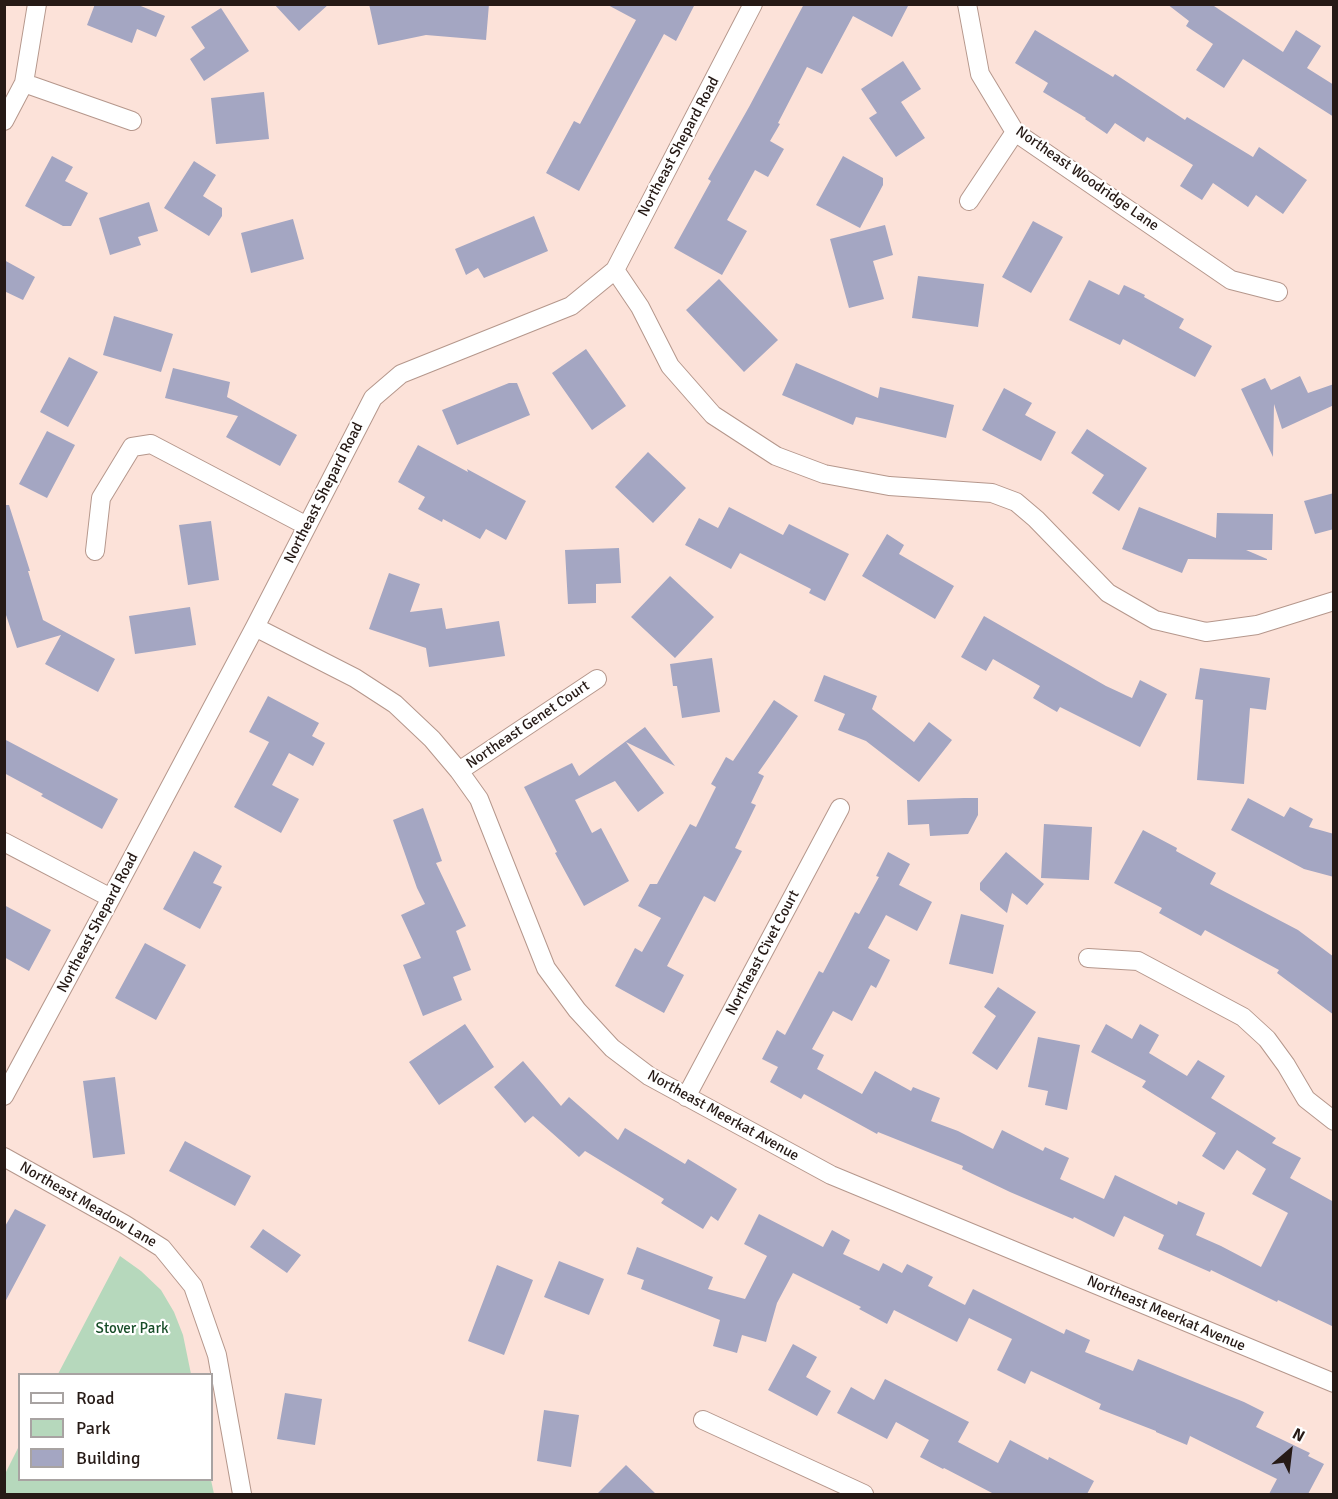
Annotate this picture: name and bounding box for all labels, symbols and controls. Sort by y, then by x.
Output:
street label: Northeast Shepard Road [634,74,724,220]
street label: Northeast Woodridge Lane [1012,123,1162,235]
street label: Northeast Shepard Road [281,420,367,566]
street label: Northeast Genet Court [463,677,593,773]
street label: Northeast Shepard Road [53,850,143,996]
street label: Northeast Civet Court [722,887,804,1019]
street label: Northeast Meerkat Avenue [644,1067,802,1165]
street label: Northeast Meadow Lane [16,1158,160,1252]
street label: Northeast Meerkat Avenue [1084,1272,1248,1356]
park label: Stover Park [96,1320,168,1338]
legend [18,1373,213,1481]
text: Road [76,1387,115,1409]
text: Park [76,1417,111,1439]
north arrow [1260,1421,1320,1481]
text: N [1289,1424,1308,1447]
text: Building [76,1447,140,1469]

